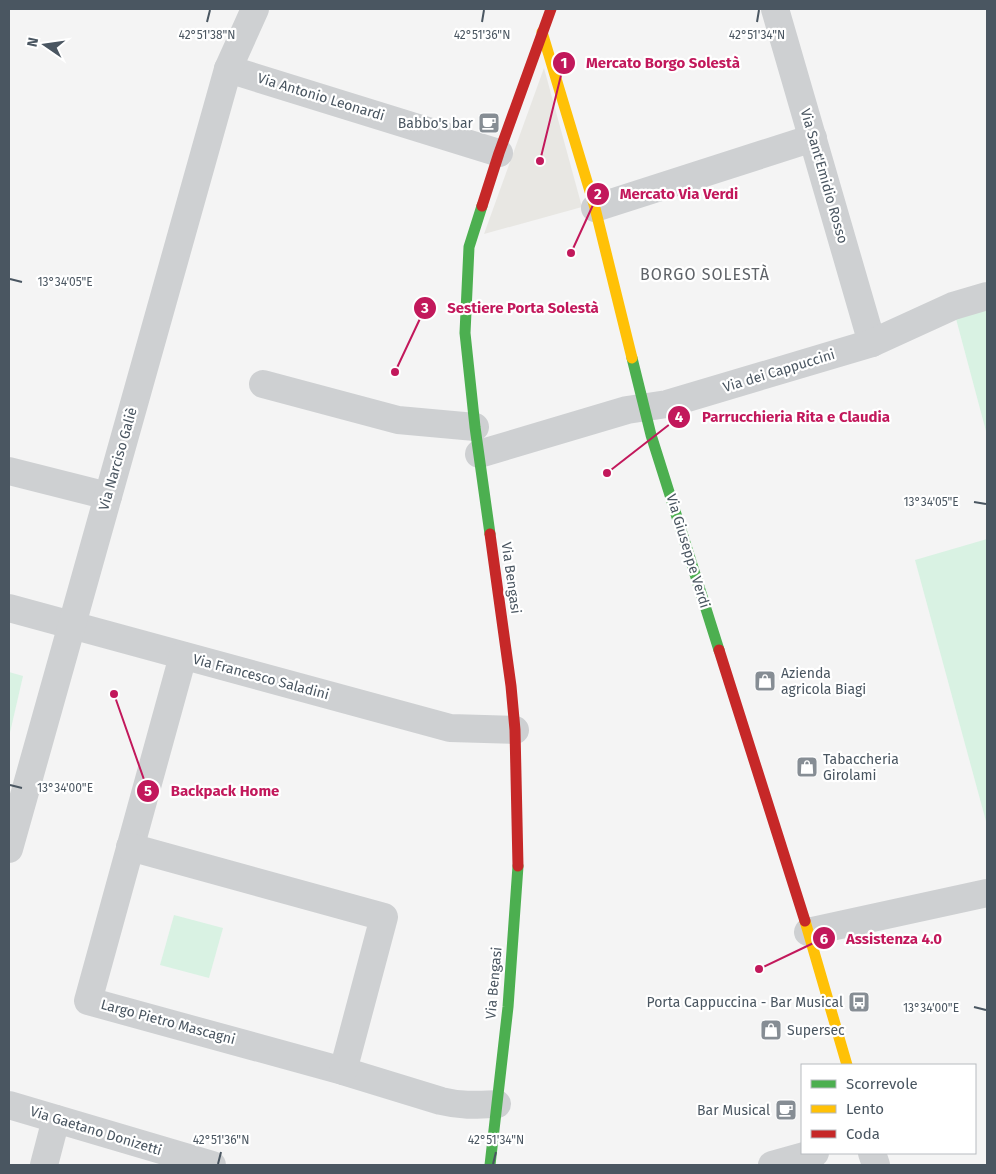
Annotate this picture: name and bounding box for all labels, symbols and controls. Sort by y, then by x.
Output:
north arrow [20,20,70,70]
text: 42°51'38"N [179,28,236,42]
text: 42°51'36"N [454,28,510,42]
text: 42°51'34"N [729,28,785,42]
text: N [23,36,42,49]
callout: Mercato Borgo Solestà [551,48,750,78]
text: 1 [561,54,567,72]
text: Mercato Borgo Solestà [586,54,740,72]
street label: Via Antonio Leonardi [255,70,387,124]
street label: Via Sant'Emidio Rosso [797,107,851,245]
cafe icon: Babbo's bar [477,111,501,135]
place label: Babbo's bar [398,115,474,132]
callout: Mercato Via Verdi [585,179,749,209]
text: 2 [594,185,602,203]
text: Mercato Via Verdi [620,185,738,203]
district label: BORGO SOLESTÀ [640,264,770,284]
text: 13°34'05"E [37,275,93,289]
callout: Sestiere Porta Solestà [412,293,609,323]
text: 3 [420,299,429,317]
text: Sestiere Porta Solestà [447,299,599,317]
street label: Via dei Cappuccini [721,346,837,396]
callout: Parrucchieria Rita e Claudia [667,402,900,432]
street label: Via Narciso Galiè [95,406,141,512]
text: 4 [675,408,684,426]
text: Parrucchieria Rita e Claudia [702,408,890,426]
street label: Via Giuseppe Verdi [663,492,713,610]
text: 13°34'05"E [903,495,959,509]
street label: Via Bengasi [498,541,524,615]
street label: Via Francesco Saladini [191,651,331,703]
place label: Azienda agricola Biagi [781,665,866,698]
shop icon: Azienda agricola Biagi [753,669,777,693]
place label: Tabaccheria Girolami [823,751,899,784]
shop icon: Tabaccheria Girolami [795,755,819,779]
callout: Backpack Home [136,776,289,806]
text: 13°34'00"E [37,781,93,795]
text: 5 [144,782,152,800]
text: Backpack Home [171,782,279,800]
callout: Assistenza 4.0 [811,923,952,953]
text: 6 [820,930,829,948]
text: Assistenza 4.0 [845,930,942,948]
street label: Via Bengasi [482,946,506,1020]
bus stop icon: Porta Cappuccina - Bar Musical [847,990,871,1014]
place label: Porta Cappuccina - Bar Musical [646,994,843,1011]
street label: Largo Pietro Mascagni [99,996,237,1048]
text: 13°34'00"E [903,1001,959,1015]
shop icon: Supersec [759,1018,783,1042]
place label: Supersec [787,1022,845,1039]
legend [801,1064,976,1154]
text: Scorrevole [846,1075,918,1093]
cafe icon: Bar Musical [774,1098,798,1122]
text: Lento [846,1100,884,1118]
place label: Bar Musical [697,1102,770,1119]
street label: Via Gaetano Donizetti [28,1103,164,1159]
text: Coda [846,1125,880,1143]
text: 42°51'36"N [193,1133,249,1147]
text: 42°51'34"N [468,1133,524,1147]

